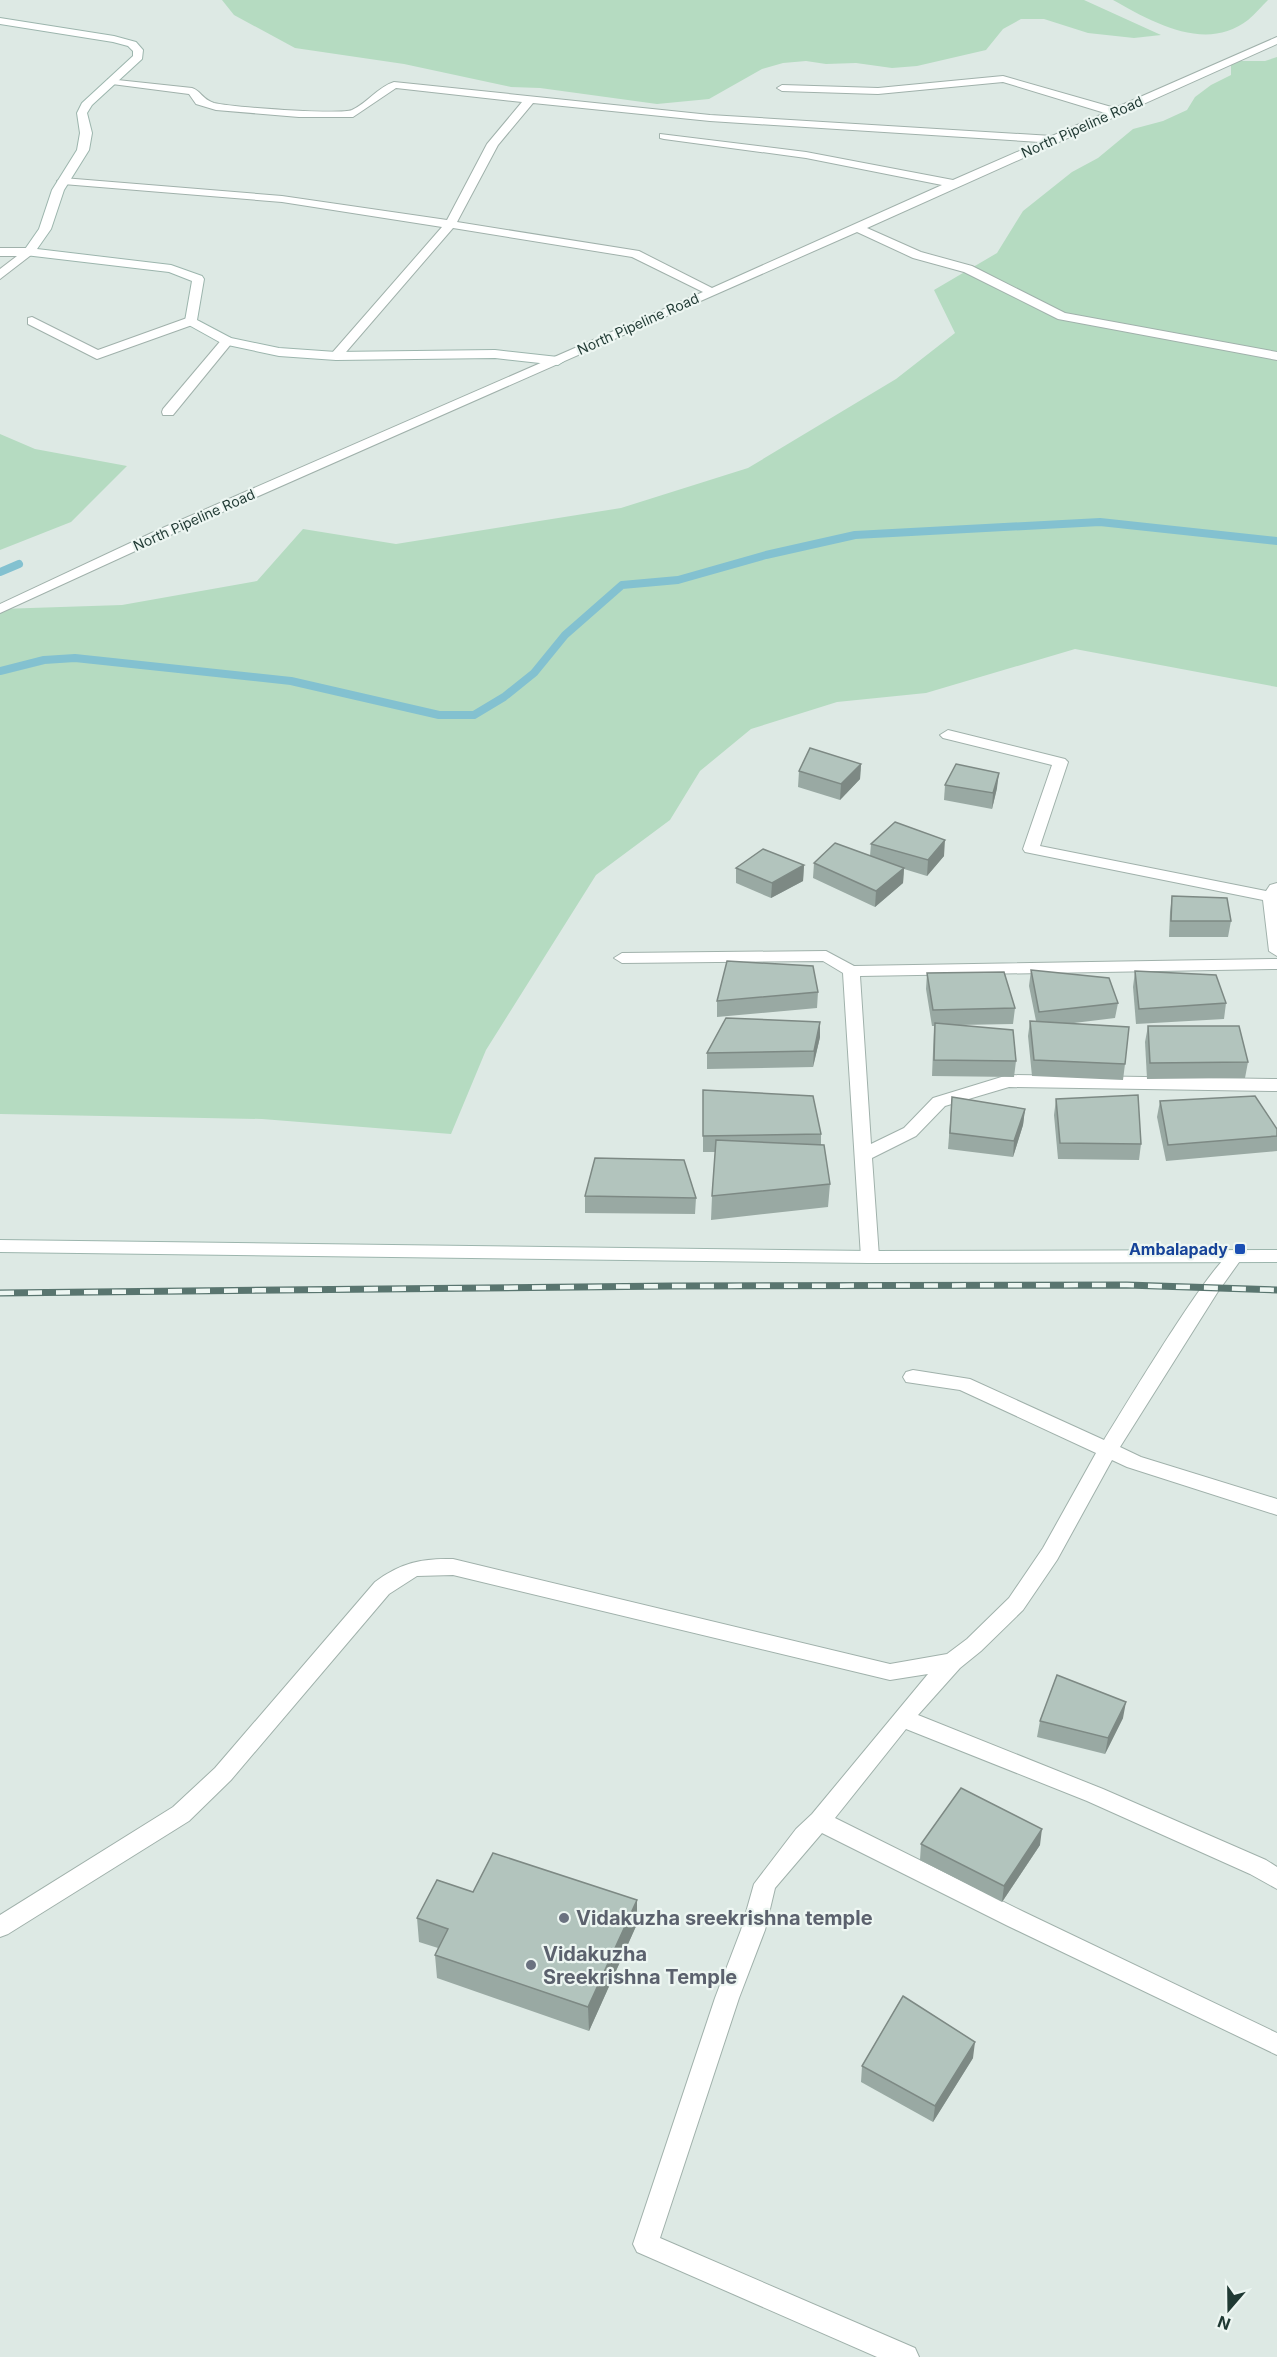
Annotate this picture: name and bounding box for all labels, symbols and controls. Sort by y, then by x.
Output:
street label: North Pipeline Road [1018,92,1145,161]
street label: North Pipeline Road [574,289,701,358]
street label: North Pipeline Road [130,485,257,554]
place label: Ambalapady [1129,1239,1228,1259]
marker: Ambalapady [1233,1242,1247,1256]
place label: Vidakuzha sreekrishna temple [576,1906,873,1930]
marker: Vidakuzha sreekrishna temple [557,1911,571,1925]
place label: Vidakuzha Sreekrishna Temple [543,1942,737,1989]
marker: Vidakuzha Sreekrishna Temple [524,1958,538,1972]
north arrow [1199,2279,1259,2339]
text: N [1215,2312,1233,2335]

